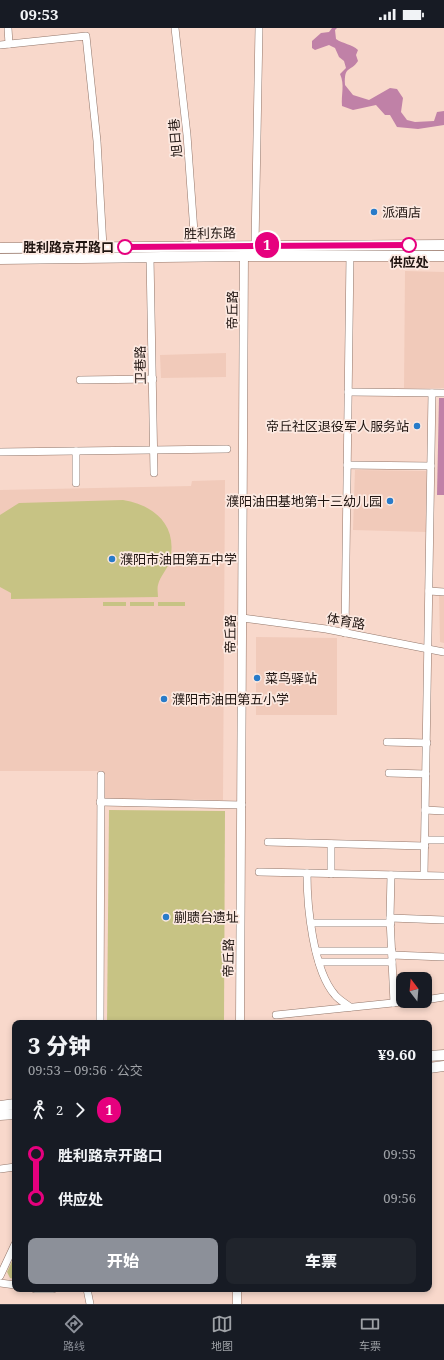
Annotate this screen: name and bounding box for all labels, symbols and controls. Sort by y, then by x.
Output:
text: 09:53 [20,4,58,24]
street label: 旭日巷 [164,118,186,158]
place label: 派酒店 [382,203,421,221]
marker: 派酒店 [369,207,379,217]
street label: 胜利东路 [184,224,236,242]
line badge: 1 [254,232,280,258]
text: 1 [263,235,271,254]
marker: 供应处 [401,237,417,253]
place label: 胜利路京开路口 [23,238,114,256]
marker: 胜利路京开路口 [117,239,133,255]
place label: 供应处 [389,253,429,271]
street label: 帝丘路 [223,290,241,330]
street label: 卫巷路 [131,345,149,385]
place label: 帝丘社区退役军人服务站 [266,417,409,435]
marker: 帝丘社区退役军人服务站 [412,421,422,431]
place label: 濮阳油田基地第十三幼儿园 [226,492,382,510]
marker: 濮阳油田基地第十三幼儿园 [385,496,395,506]
place label: 濮阳市油田第五中学 [120,550,237,568]
marker: 濮阳市油田第五中学 [107,554,117,564]
street label: 体育路 [325,609,367,633]
street label: 帝丘路 [221,614,239,654]
place label: 菜鸟驿站 [265,669,317,687]
marker: 菜鸟驿站 [252,673,262,683]
place label: 濮阳市油田第五小学 [172,690,289,708]
marker: 濮阳市油田第五小学 [159,694,169,704]
place label: 蒯聩台遗址 [174,908,239,926]
marker: 蒯聩台遗址 [161,912,171,922]
street label: 帝丘路 [219,938,237,978]
north arrow [396,972,432,1008]
map controls [396,972,432,1008]
text: 3 分钟 [28,1030,90,1060]
text: ¥9.60 [378,1044,416,1064]
text: 09:53 – 09:56 · 公交 [28,1061,143,1079]
icon: walk [28,1099,50,1121]
icon: forward [69,1099,91,1121]
text: 1 [105,1100,113,1119]
text: 2 [56,1101,63,1119]
text: 胜利路京开路口 [58,1145,163,1165]
text: 09:55 [383,1145,416,1163]
text: 供应处 [58,1189,103,1209]
text: 09:56 [383,1189,416,1207]
button: 开始 [28,1238,218,1284]
button: 车票 [226,1238,416,1284]
tab: 路线 [63,1313,85,1353]
tab: 地图 [211,1313,233,1353]
tab: 车票 [359,1313,381,1353]

